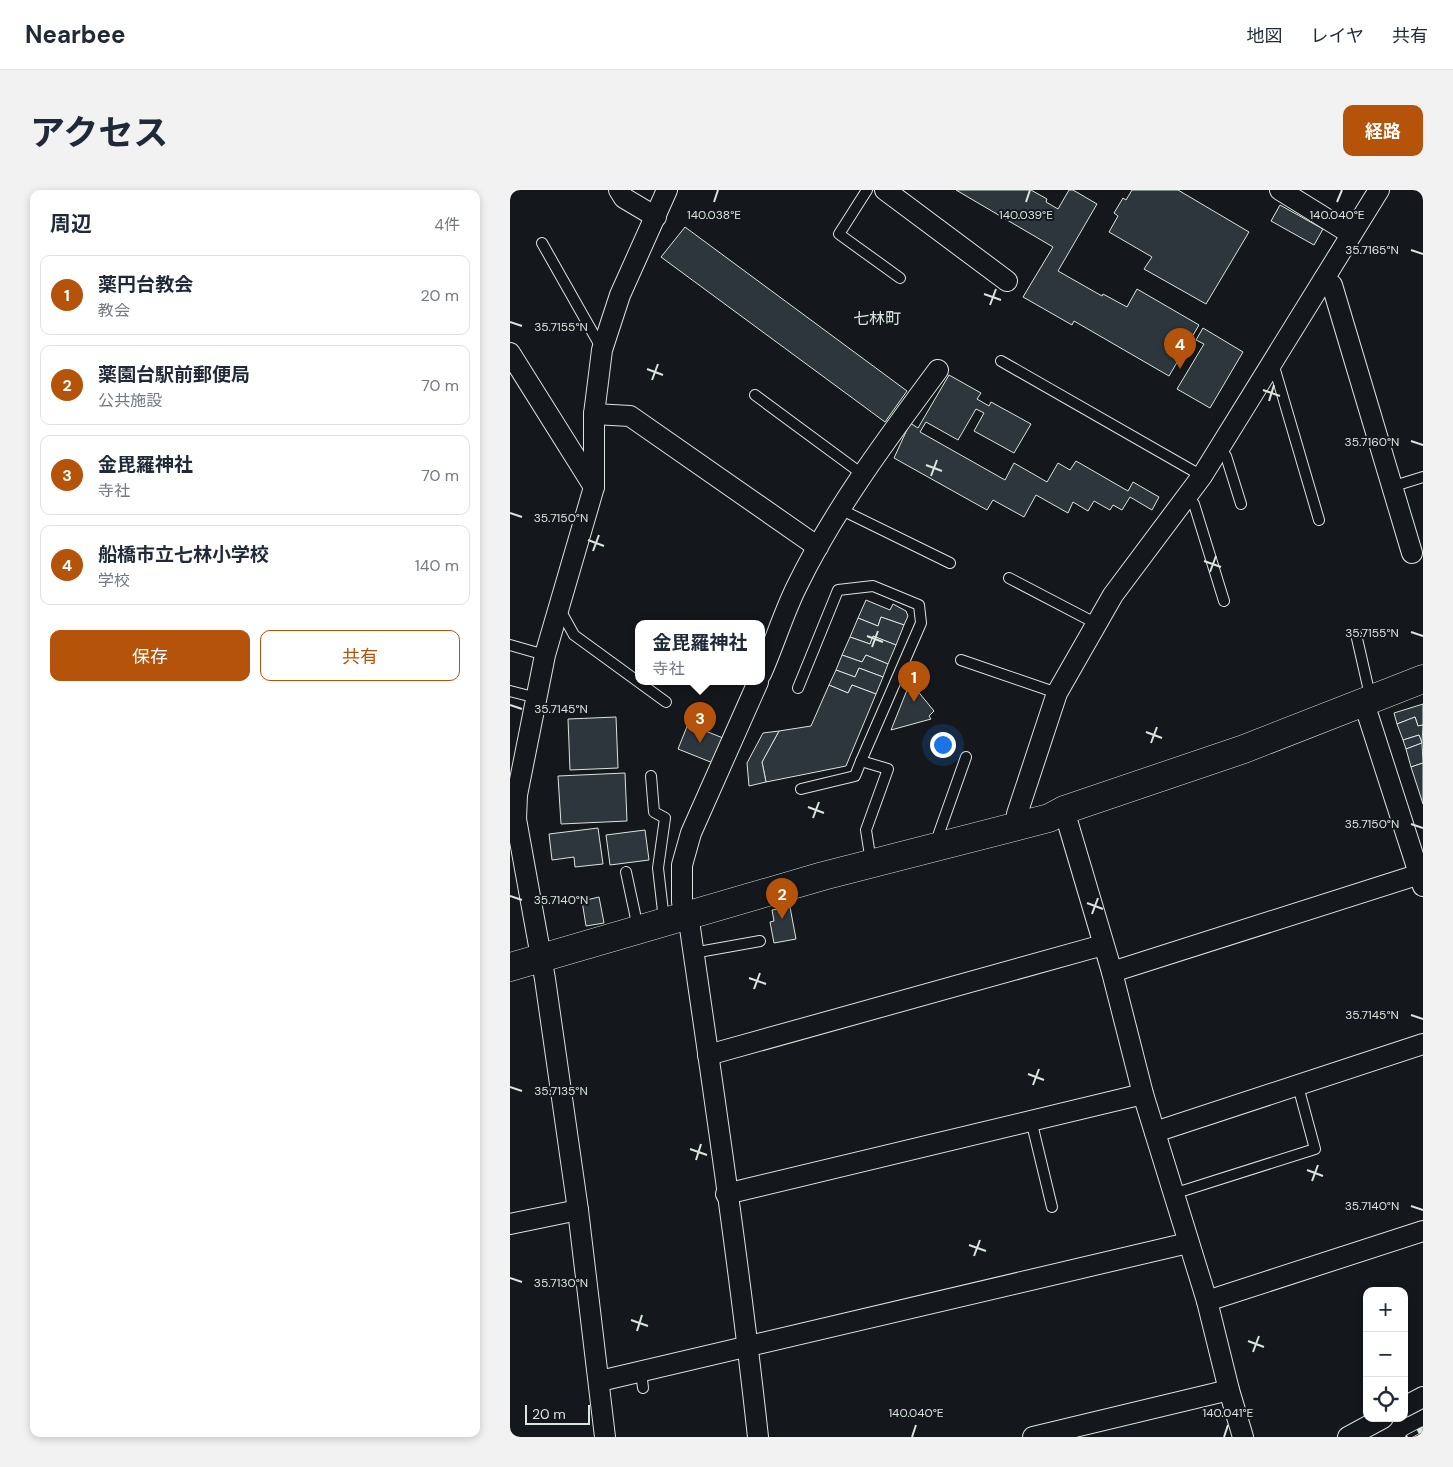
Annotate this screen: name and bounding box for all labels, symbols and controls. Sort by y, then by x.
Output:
text: Nearbee [25,19,125,50]
text: 地図 [1247,24,1283,48]
text: レイヤ [1311,24,1364,48]
text: 共有 [1392,24,1428,48]
button: 経路 [1343,105,1423,156]
text: アクセス [30,110,168,156]
text: 140.038°E [687,207,741,223]
text: 140.039°E [999,207,1053,223]
text: 140.040°E [1309,207,1365,223]
text: 周辺 [50,210,92,238]
text: 4件 [434,214,460,235]
text: 35.7165°N [1345,242,1399,258]
text: 薬円台教会 [98,272,193,297]
text: 1 [64,285,70,306]
text: 20 m [420,285,459,306]
text: 教会 [98,300,130,321]
district label: 七林町 [853,308,901,329]
text: 35.7155°N [534,319,588,335]
pin: 4 [1164,328,1196,369]
text: 薬園台駅前郵便局 [98,362,250,387]
text: 2 [62,375,72,396]
text: 70 m [421,375,459,396]
text: 公共施設 [98,390,162,411]
text: 35.7160°N [1345,434,1399,450]
text: 金毘羅神社 [98,452,193,477]
text: 3 [62,465,72,486]
text: 70 m [421,465,459,486]
text: 寺社 [98,480,130,501]
text: 35.7150°N [534,510,588,526]
text: 船橋市立七林小学校 [98,542,269,567]
text: 4 [62,555,72,576]
text: 140 m [415,555,459,576]
text: 学校 [98,570,130,591]
popup [635,620,765,685]
text: 35.7155°N [1345,625,1399,641]
button: 保存 [50,630,250,681]
button: 共有 [260,630,460,681]
text: 金毘羅神社 [652,630,748,655]
text: 寺社 [652,658,685,679]
pin: 1 [898,661,930,702]
text: 35.7145°N [534,701,588,717]
pin: 3 [684,702,716,743]
your location [930,732,956,758]
text: 35.7150°N [1345,816,1399,832]
pin: 2 [766,878,798,919]
text: 35.7140°N [534,892,588,908]
text: 35.7145°N [1345,1007,1399,1023]
text: 35.7135°N [534,1083,588,1099]
text: 35.7140°N [1345,1198,1399,1214]
text: 35.7130°N [534,1275,588,1291]
map controls [1363,1287,1408,1422]
button: + [1363,1287,1408,1332]
button: − [1363,1332,1408,1377]
button: locate [1363,1377,1408,1422]
scale bar [525,1402,590,1425]
text: 20 m [532,1405,566,1423]
text: 140.040°E [888,1405,944,1421]
text: 140.041°E [1203,1405,1254,1421]

